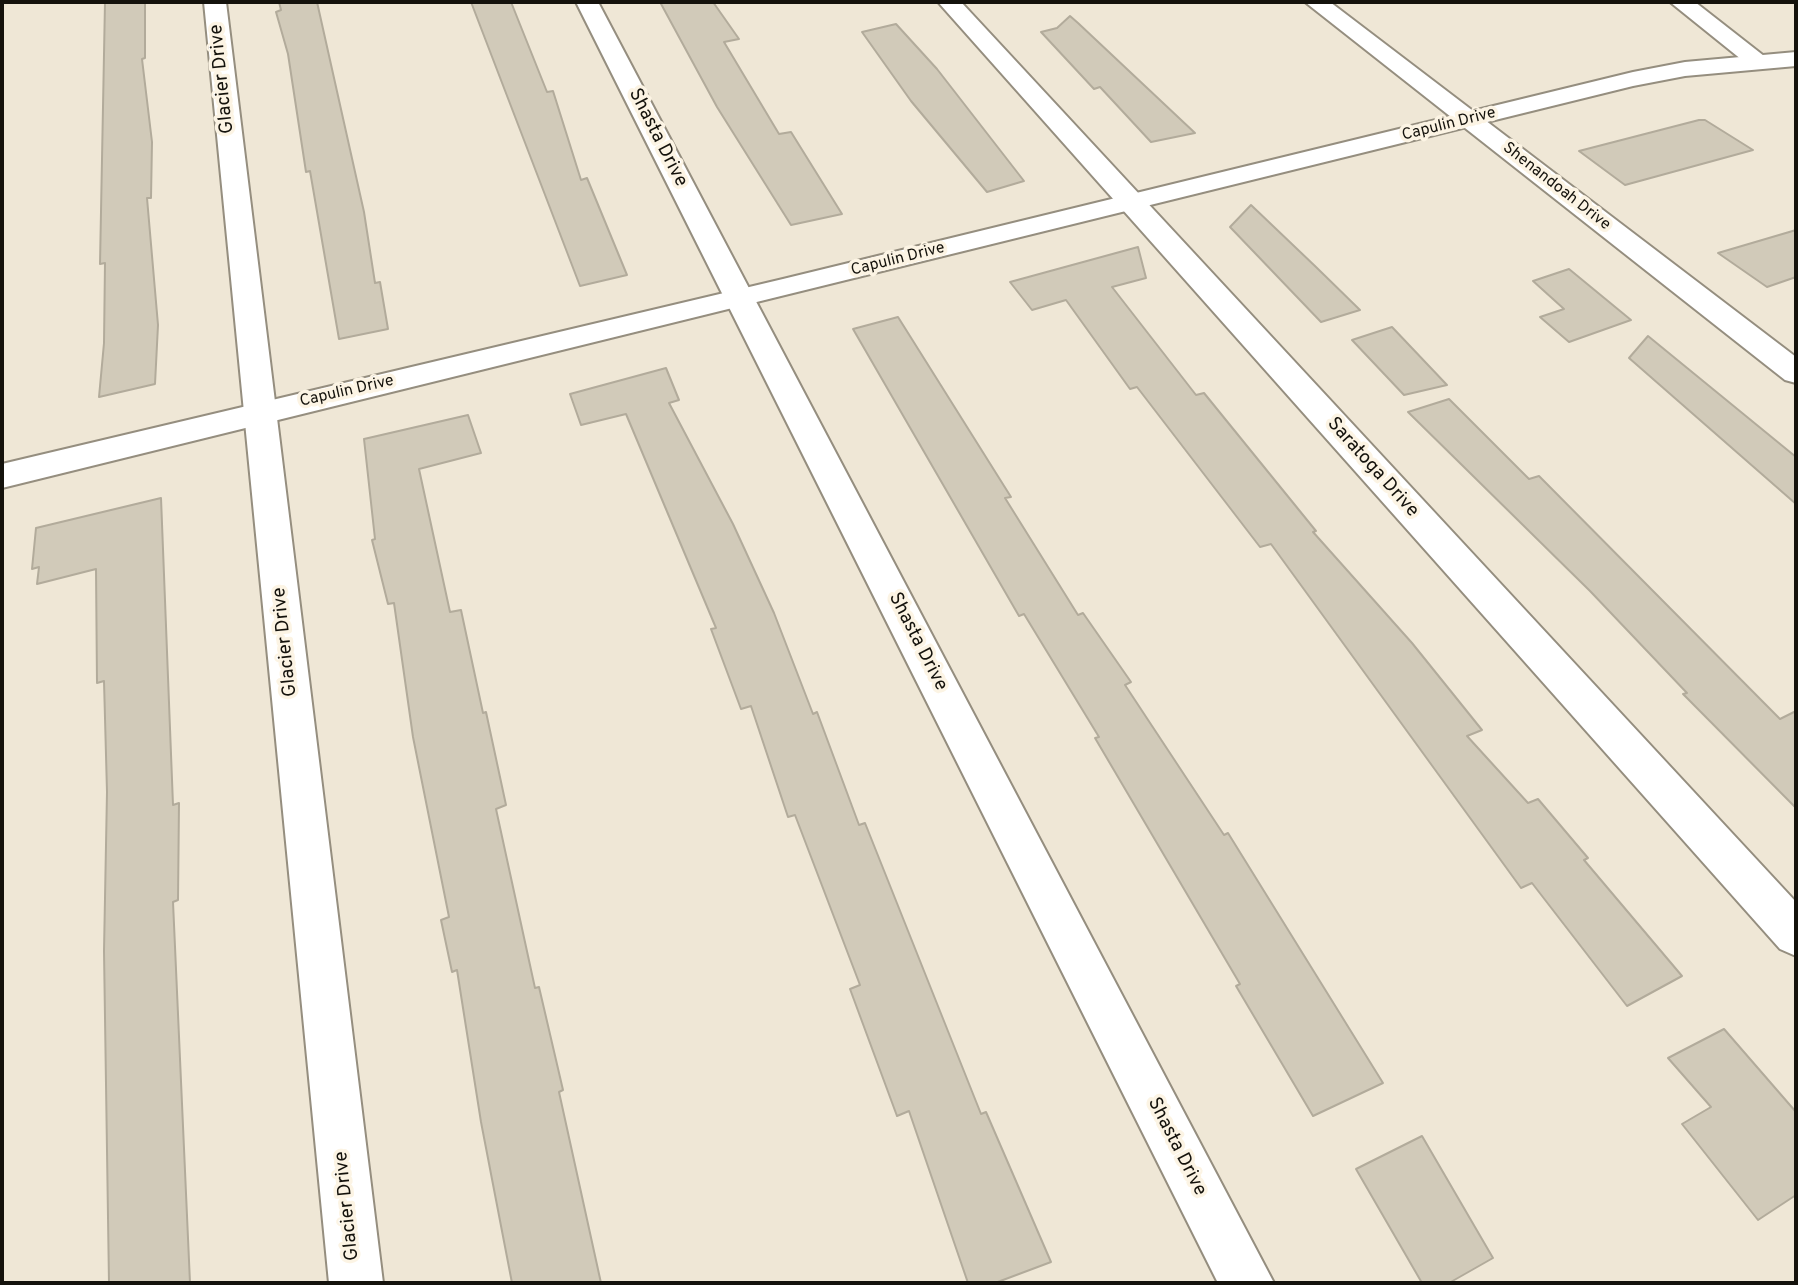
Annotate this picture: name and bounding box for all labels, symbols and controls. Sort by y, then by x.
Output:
street label: Glacier Drive [206,23,240,135]
street label: Shasta Drive [622,85,692,191]
street label: Capulin Drive [1400,104,1498,146]
street label: Shenandoah Drive [1498,139,1614,235]
street label: Capulin Drive [849,239,947,281]
street label: Capulin Drive [298,372,396,412]
street label: Saratoga Drive [1321,413,1423,523]
street label: Glacier Drive [269,586,303,698]
street label: Shasta Drive [882,589,952,695]
street label: Shasta Drive [1141,1094,1211,1200]
street label: Glacier Drive [331,1150,365,1262]

